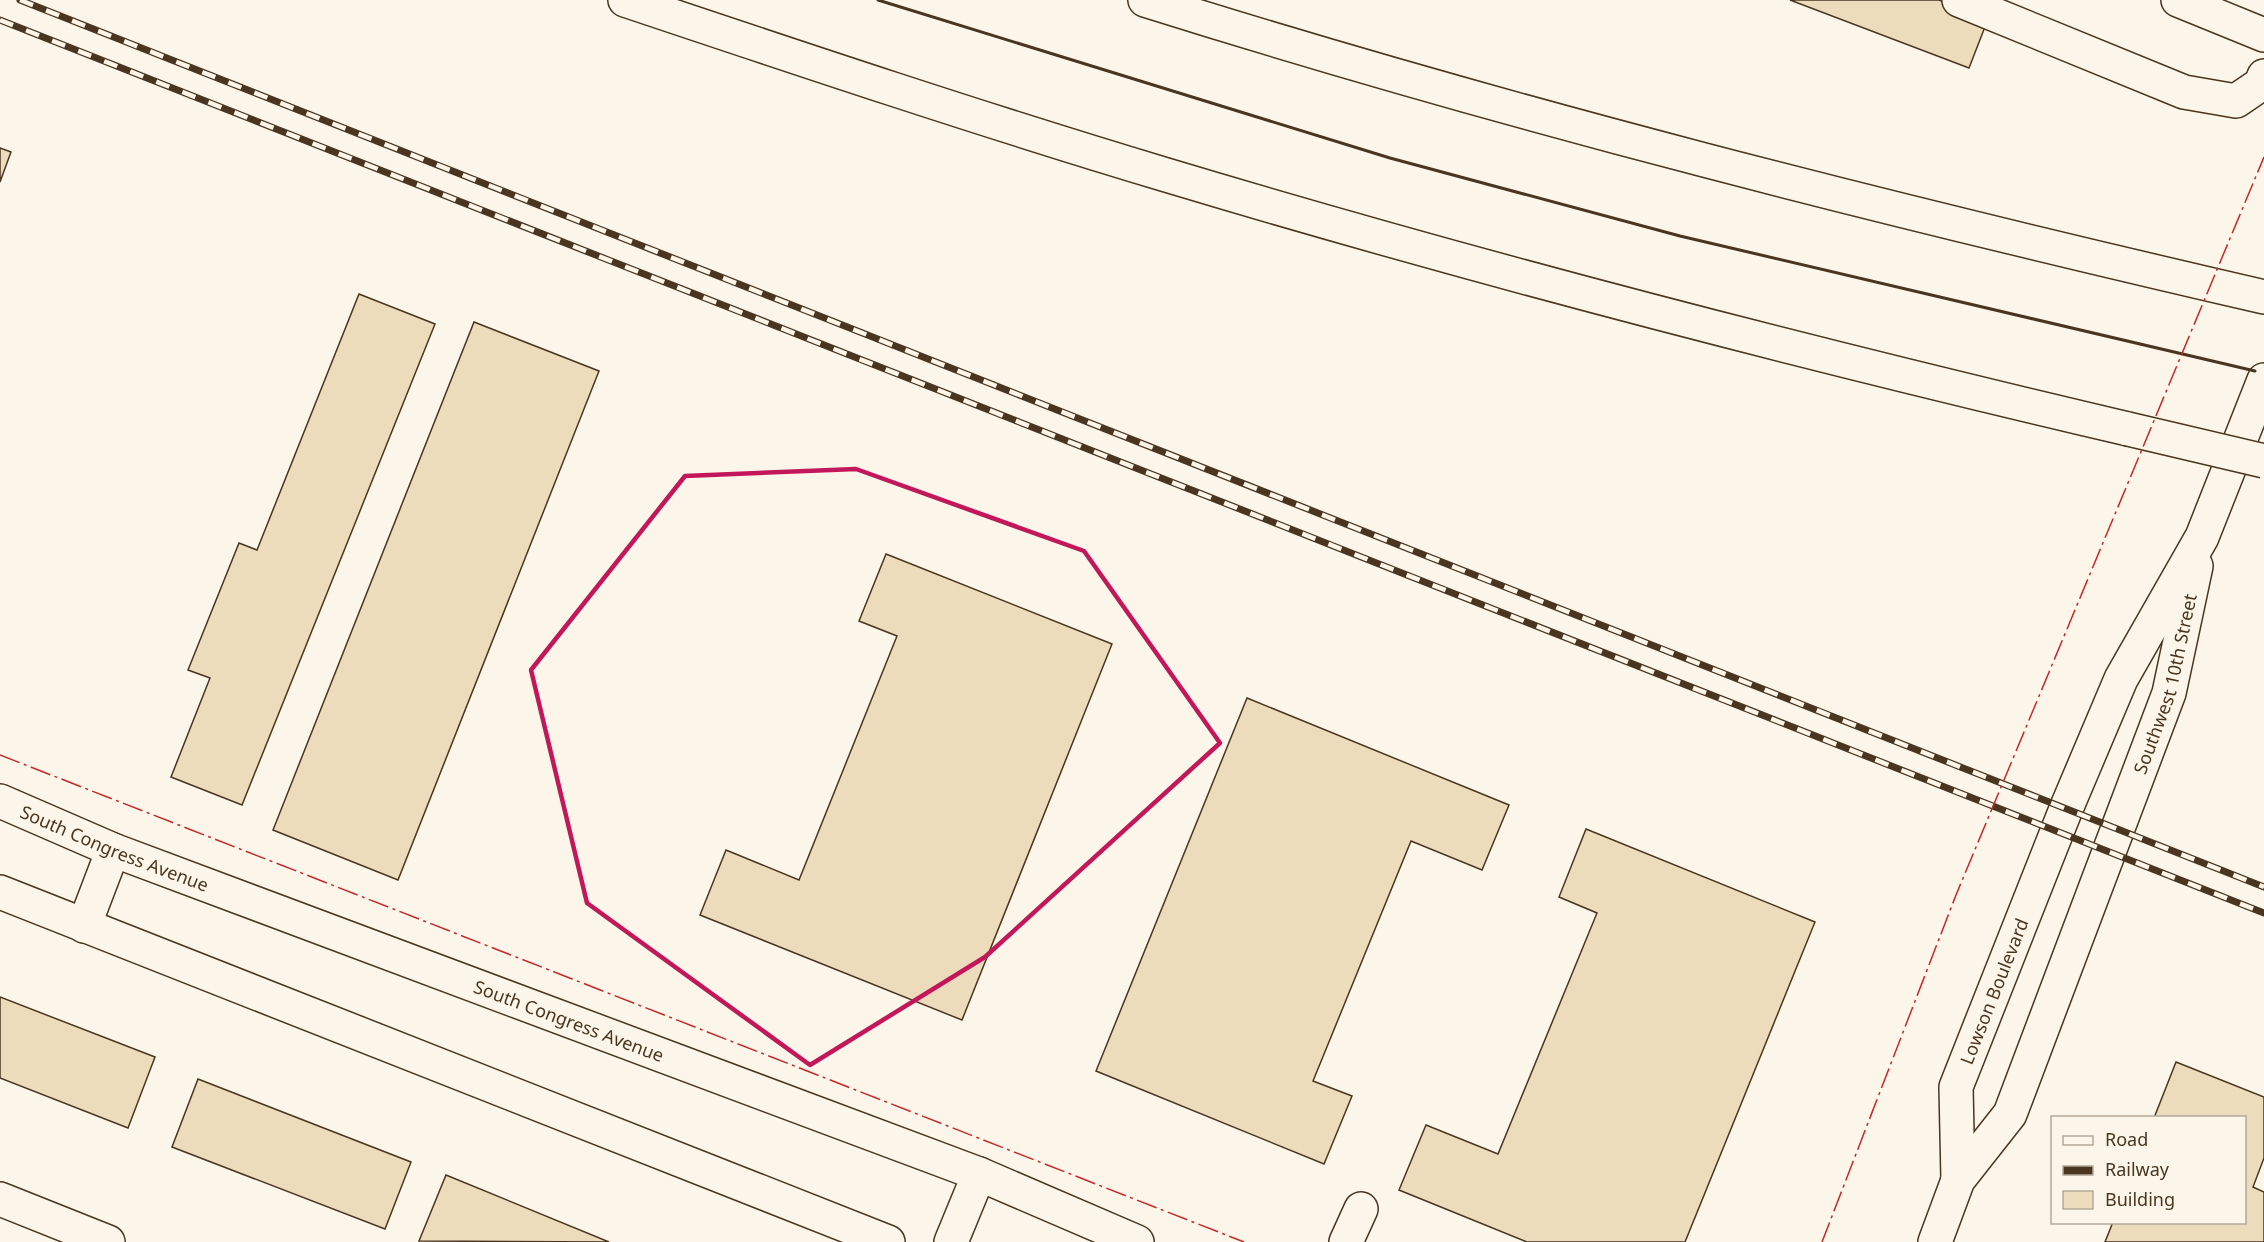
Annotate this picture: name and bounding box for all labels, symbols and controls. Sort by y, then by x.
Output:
street label: Southwest 10th Street [2128,591,2202,777]
street label: South Congress Avenue [17,799,212,897]
street label: Lowson Boulevard [1954,915,2034,1068]
street label: South Congress Avenue [471,974,667,1067]
legend [2051,1116,2246,1224]
text: Road [2105,1127,2148,1151]
text: Railway [2105,1157,2170,1181]
text: Building [2105,1187,2175,1211]

